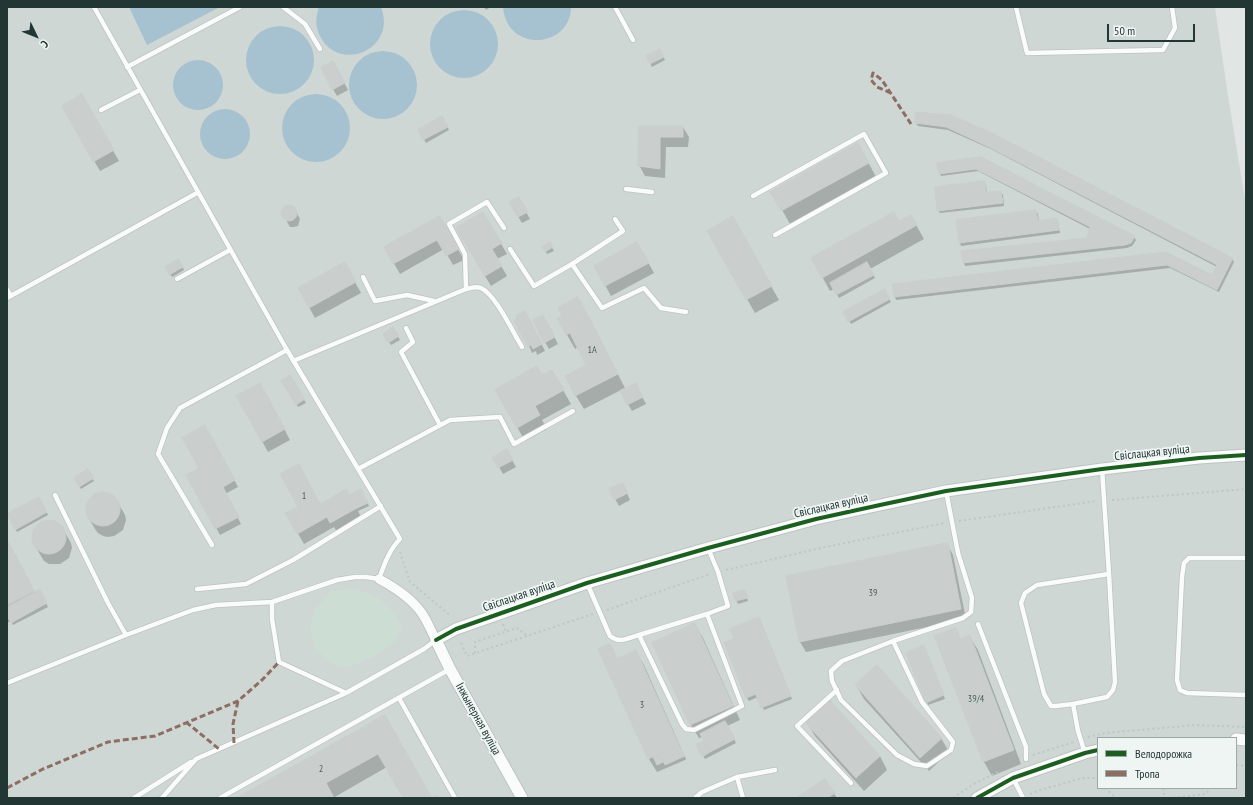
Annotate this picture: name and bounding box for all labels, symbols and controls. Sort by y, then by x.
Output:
north arrow [16,16,56,56]
scale bar [1109,16,1197,42]
text: 50 m [1114,23,1135,38]
text: С [38,38,52,51]
house number: 1А [587,344,597,356]
street label: Свіслацкая вуліца [1114,442,1190,464]
house number: 1 [302,490,306,502]
street label: Свіслацкая вуліца [793,490,869,522]
street label: Свіслацкая вуліца [481,577,557,615]
house number: 39 [869,587,877,599]
street label: Інжынерная вуліца [452,680,504,758]
house number: 39/4 [968,693,984,705]
house number: 3 [640,699,644,711]
legend [1097,737,1237,789]
text: Велодорожка [1135,746,1192,761]
house number: 2 [319,763,323,775]
text: Тропа [1135,766,1160,781]

